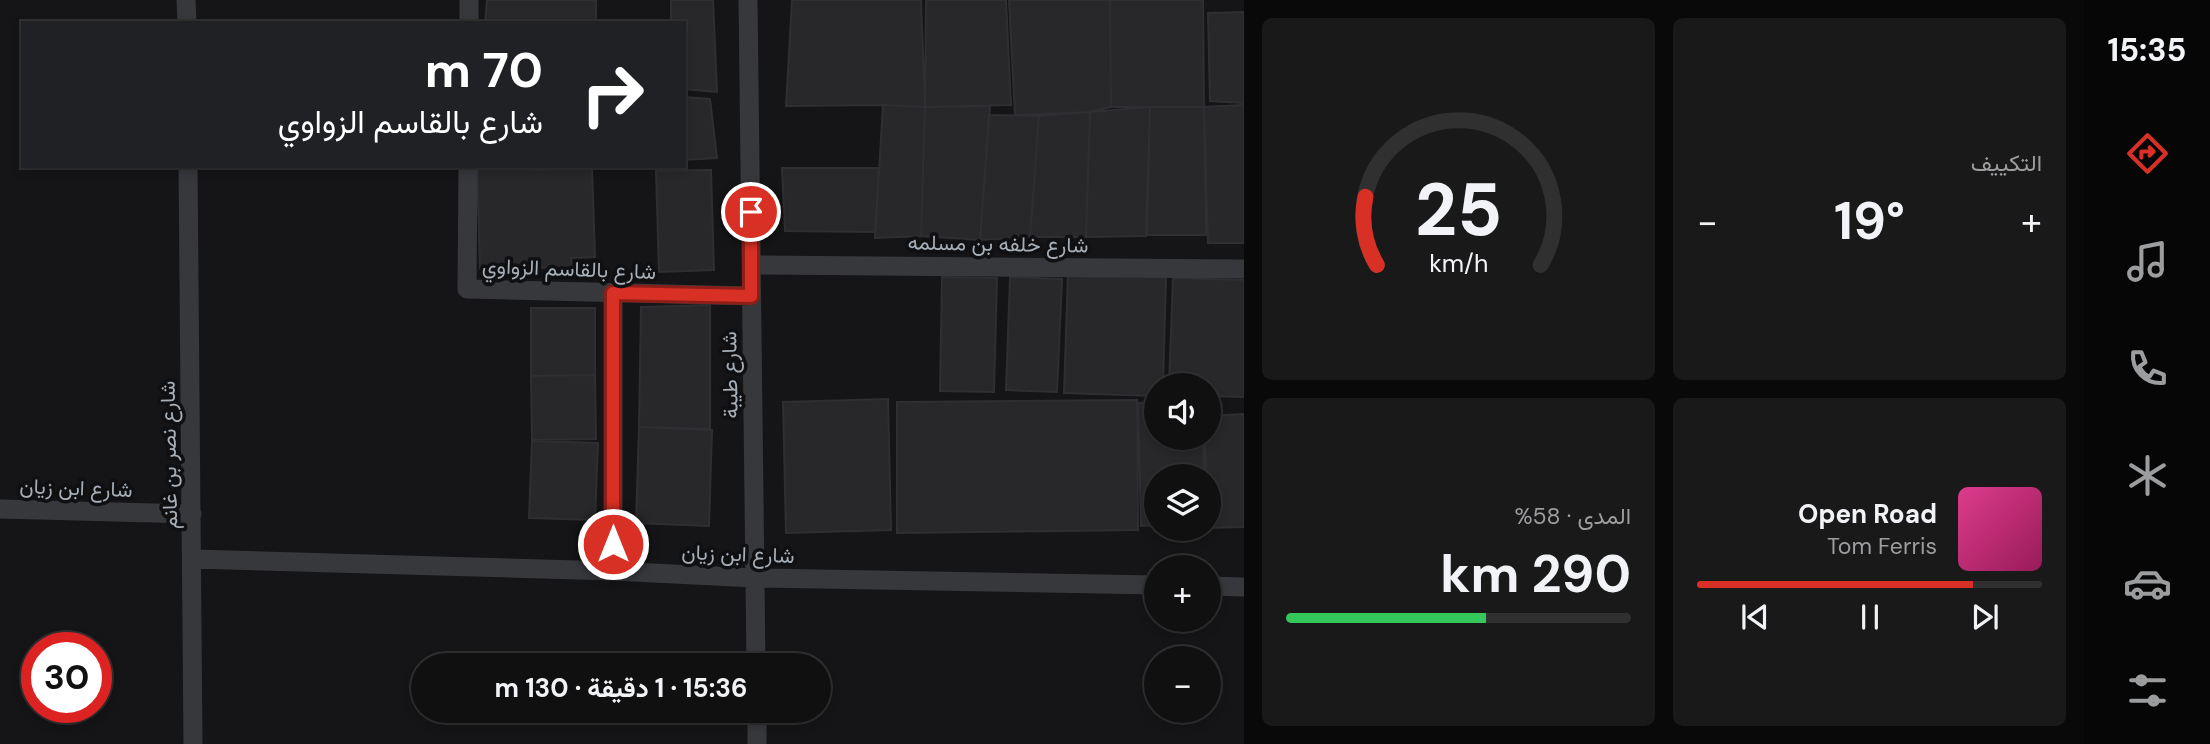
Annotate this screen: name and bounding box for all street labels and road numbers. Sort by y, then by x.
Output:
street label: شارع خلفه بن مسلمه [907,228,1089,260]
street label: شارع بالقاسم الزواوي [481,252,656,289]
street label: شارع طيبة [715,331,745,419]
street label: شارع نصر بن غانم [154,381,184,529]
street label: شارع ابن زيان [19,472,133,504]
street label: شارع ابن زيان [681,538,795,570]

